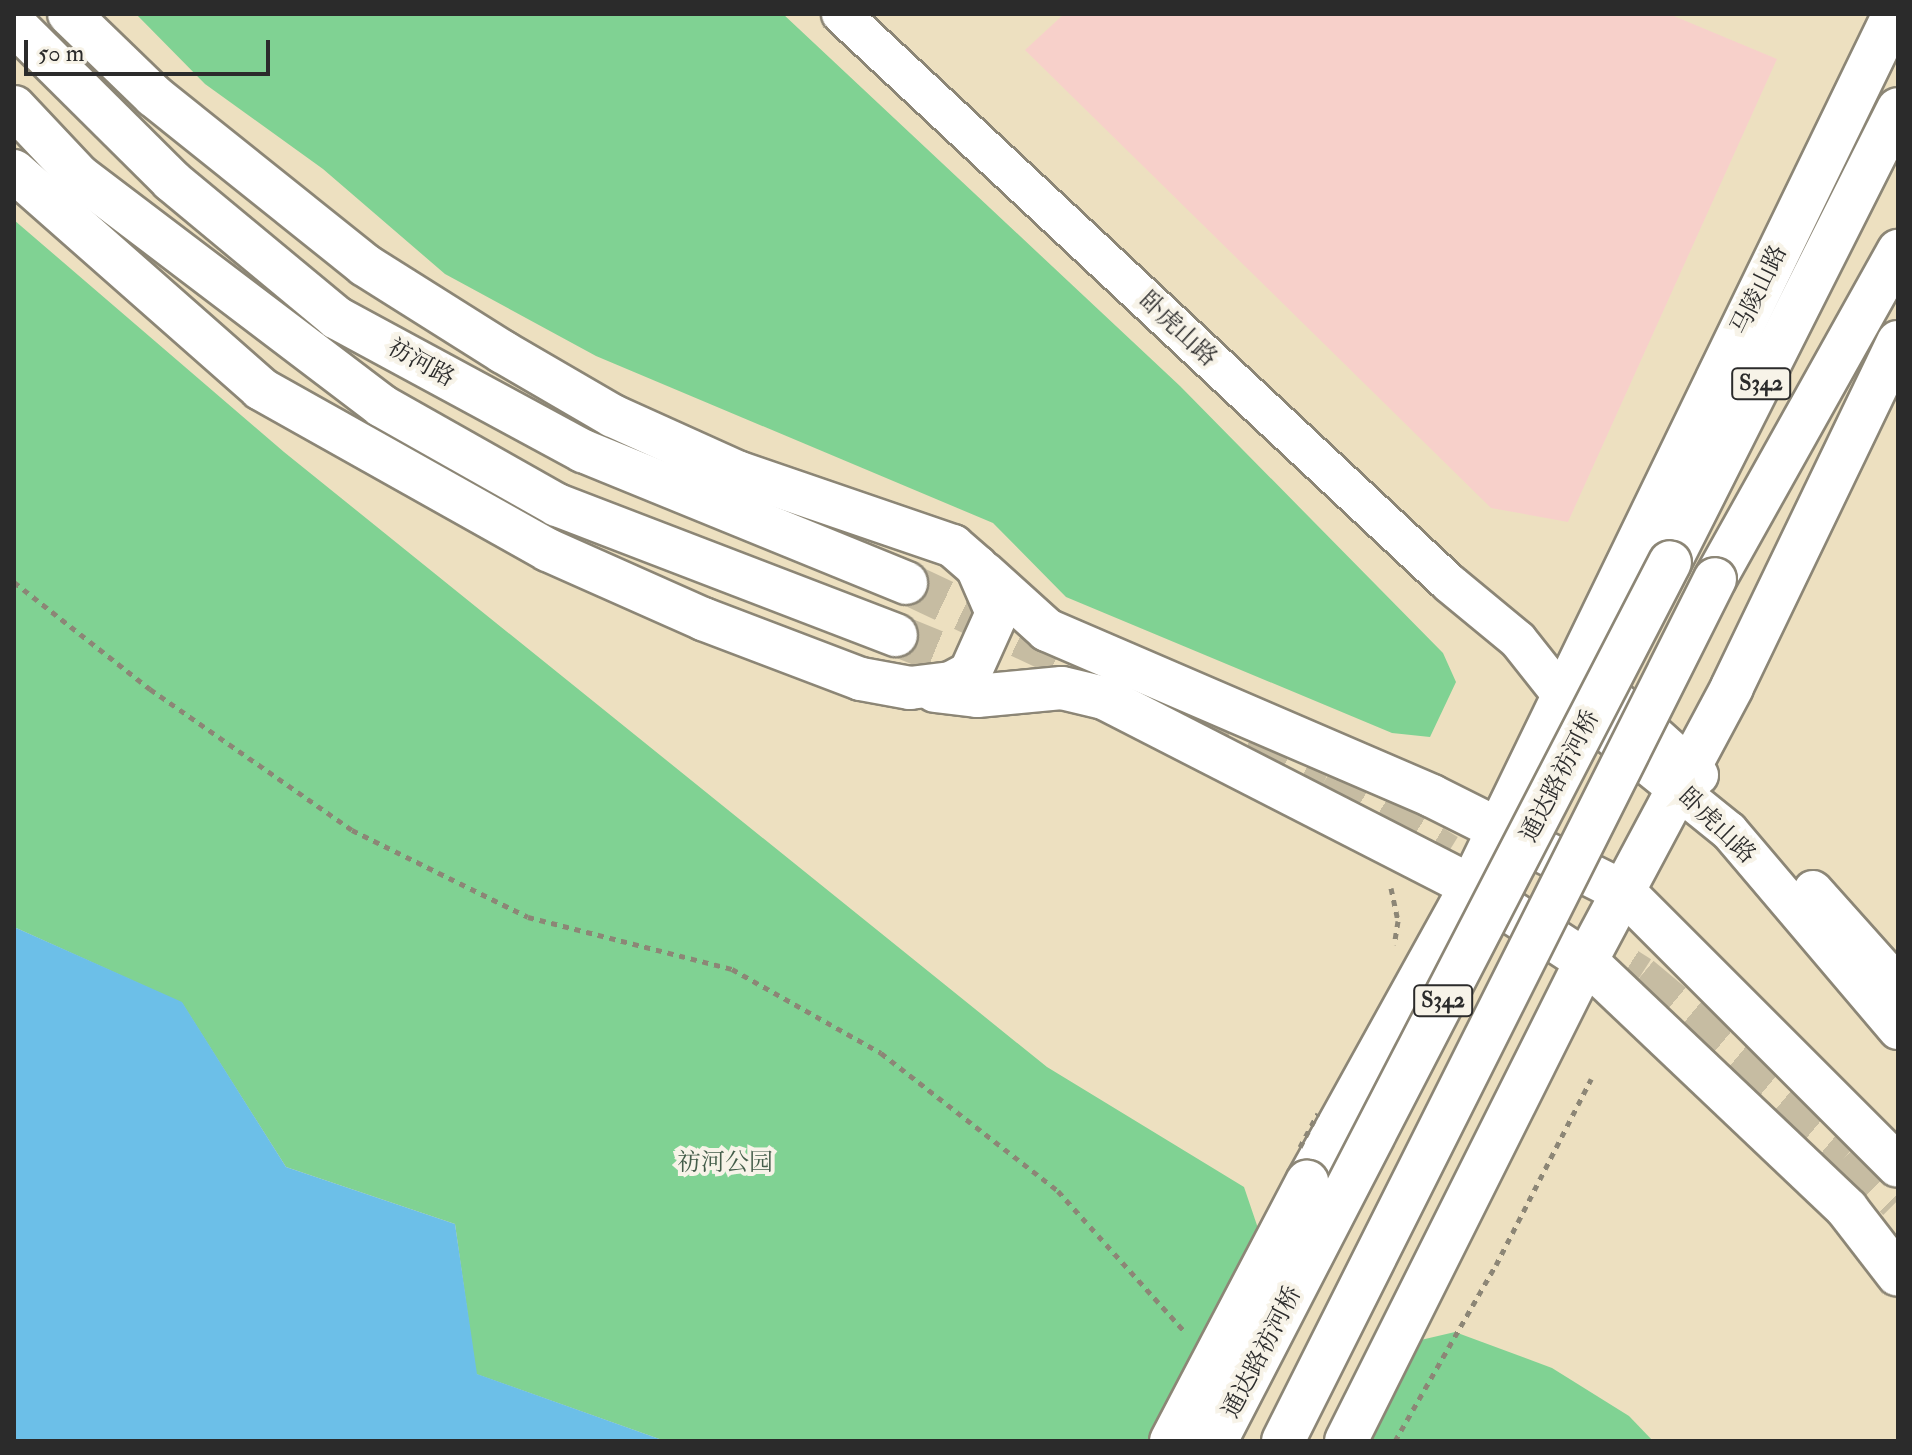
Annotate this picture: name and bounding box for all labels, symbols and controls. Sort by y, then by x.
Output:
scale bar [28,24,274,74]
text: 50 m [38,38,84,69]
street label: 马陵山路 [1725,241,1793,339]
street label: 卧虎山路 [1133,286,1223,372]
street label: 祊河路 [383,333,459,393]
road number: S342 [1731,366,1791,402]
street label: 通达路祊河桥 [1514,705,1606,847]
street label: 卧虎山路 [1672,782,1762,870]
road number: S342 [1413,983,1473,1019]
park label: 祊河公园 [677,1149,773,1177]
street label: 通达路祊河桥 [1216,1281,1308,1423]

